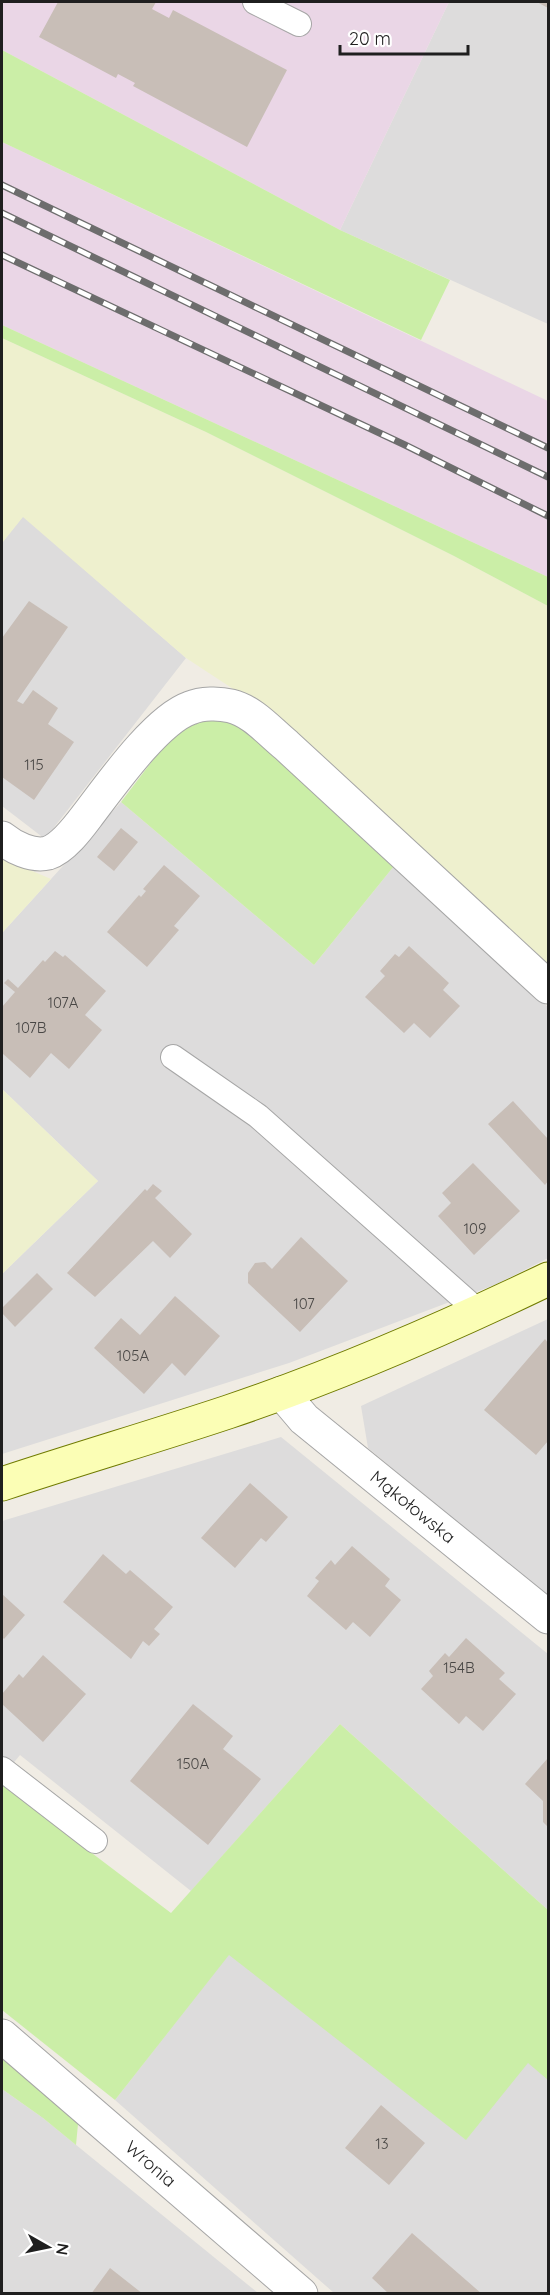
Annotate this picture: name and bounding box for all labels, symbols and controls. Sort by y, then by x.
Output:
scale bar [340,18,468,56]
text: 20 m [349,27,391,50]
house number: 115 [24,755,44,774]
house number: 107A [47,993,79,1012]
house number: 107B [15,1018,47,1037]
house number: 109 [464,1219,486,1238]
house number: 107 [293,1294,315,1313]
house number: 105A [117,1346,149,1365]
street label: Mąkołowska [366,1465,460,1548]
house number: 154B [443,1658,475,1677]
house number: 150A [177,1754,209,1773]
house number: 13 [375,2134,389,2153]
street label: Wronia [121,2135,181,2192]
north arrow [18,2217,78,2277]
text: N [52,2242,74,2257]

